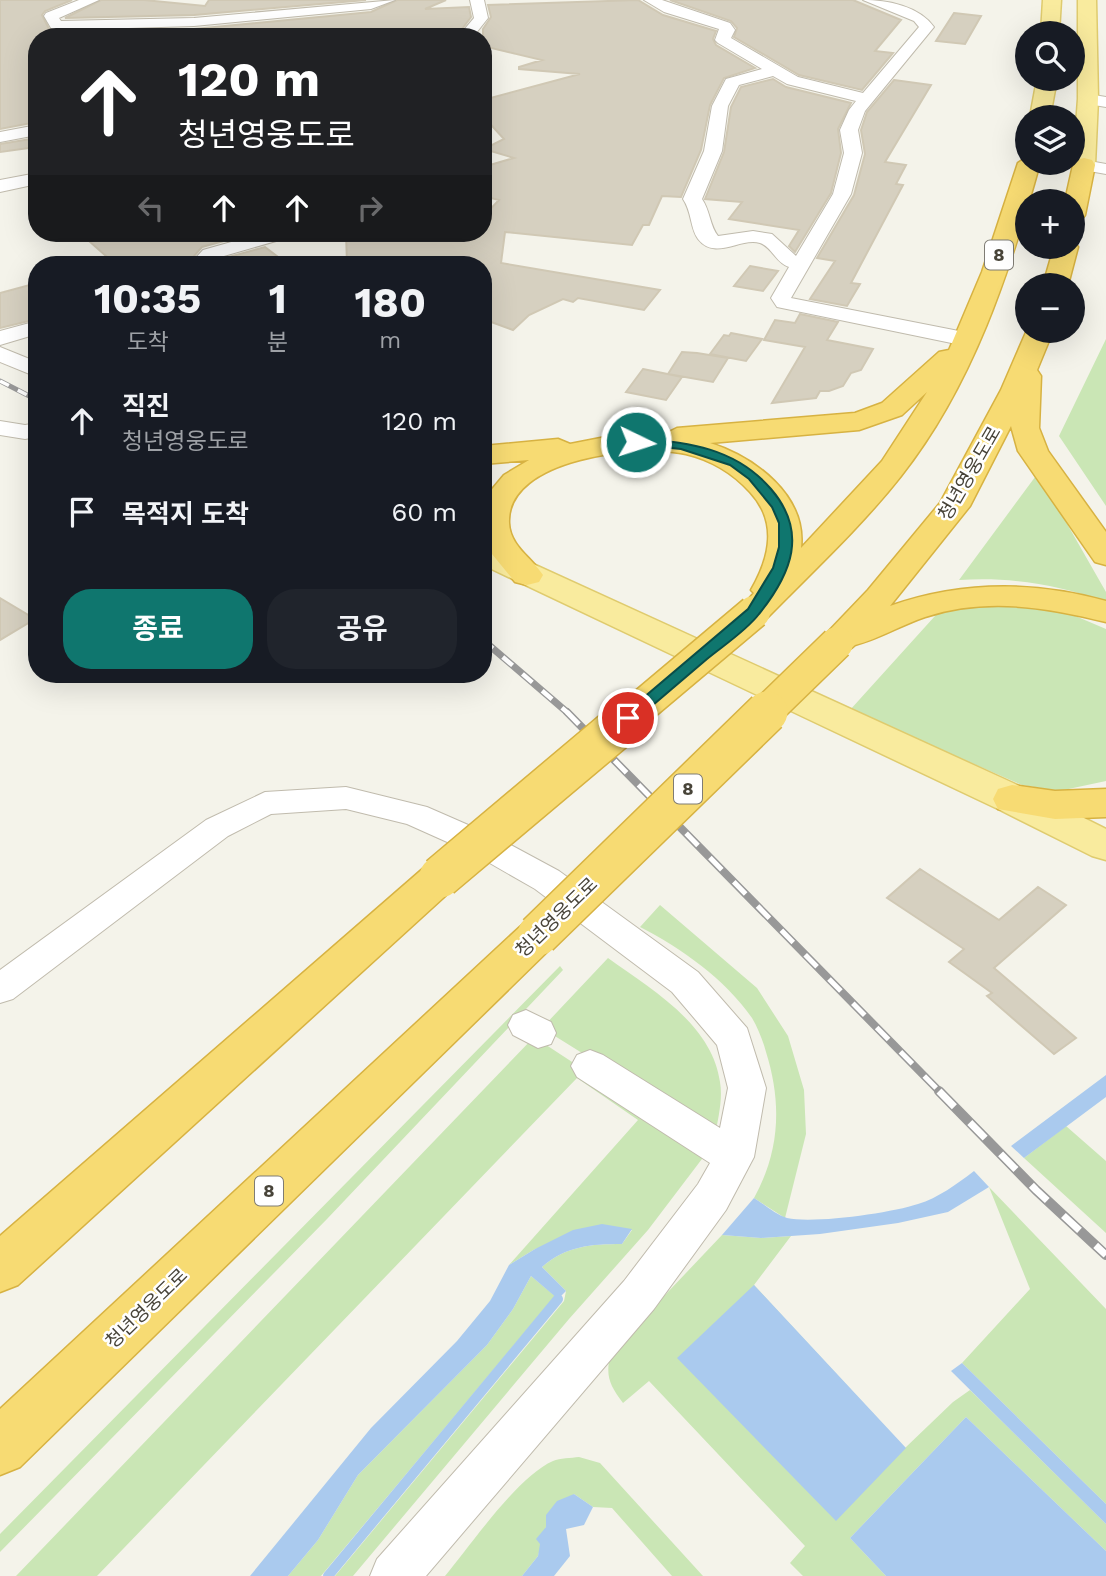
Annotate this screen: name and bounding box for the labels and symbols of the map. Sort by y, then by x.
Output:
road number: 8 [985,241,1013,270]
position arrow [599,405,673,479]
street label: 청년영웅도로 [933,422,1006,524]
pin [598,688,658,748]
road number: 8 [674,774,702,804]
street label: 청년영웅도로 [511,873,602,962]
road number: 8 [255,1176,283,1206]
street label: 청년영웅도로 [101,1264,192,1353]

